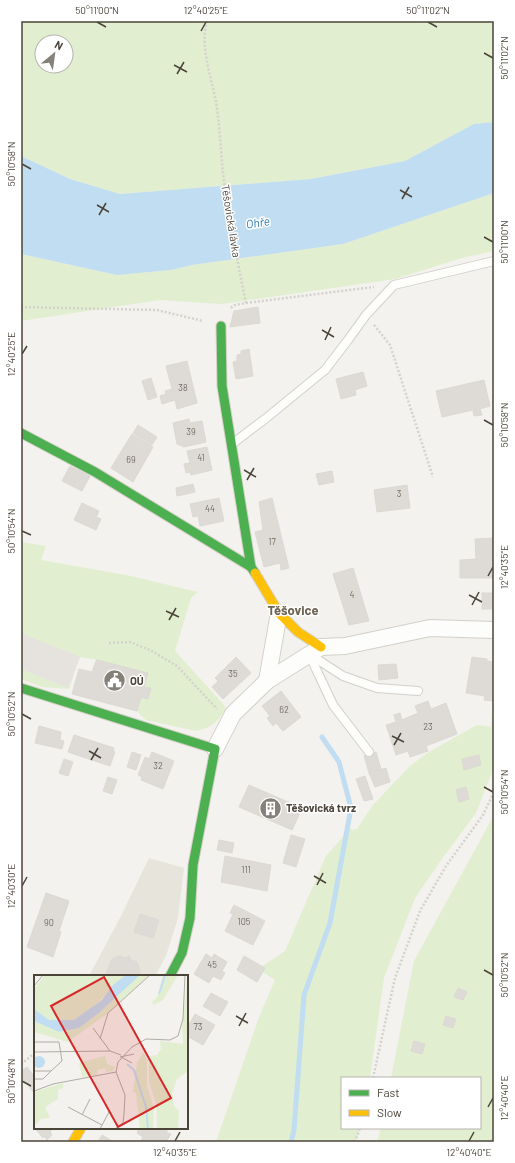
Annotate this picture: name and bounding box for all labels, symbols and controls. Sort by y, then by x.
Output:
text: 50°11'00"N [75,4,119,16]
text: 12°40'25"E [184,4,228,16]
text: 50°11'02"N [406,4,450,16]
north arrow [34,34,74,74]
text: 50°11'02"N [498,36,510,80]
text: N [53,37,65,52]
text: 50°10'58"N [5,142,17,186]
street label: Těšovická lávka [219,184,244,258]
water label: Ohře [245,213,271,231]
text: 50°11'00"N [498,220,510,264]
text: 12°40'25"E [5,332,17,376]
house number: 38 [178,382,188,393]
text: 50°10'58"N [498,403,510,447]
house number: 39 [186,426,196,437]
house number: 41 [197,452,205,463]
house number: 69 [126,454,136,465]
house number: 3 [397,488,402,499]
house number: 44 [205,503,215,514]
text: 50°10'54"N [5,509,17,553]
house number: 17 [268,536,276,547]
text: 12°40'35"E [498,545,510,589]
house number: 4 [350,589,355,600]
district label: Těšovice [268,602,319,618]
public building icon: OÚ [101,668,127,694]
house number: 35 [228,668,238,679]
place label: OÚ [130,674,144,687]
text: 50°10'52"N [5,692,17,736]
house number: 62 [279,704,289,715]
house number: 23 [423,721,433,732]
house number: 32 [153,760,163,771]
text: 50°10'54"N [498,770,510,814]
building icon: Těšovická tvrz [258,795,284,821]
place label: Těšovická tvrz [286,801,356,814]
text: 12°40'30"E [5,864,17,908]
house number: 111 [241,864,251,875]
house number: 105 [238,916,251,927]
house number: 90 [44,917,54,928]
text: 50°10'52"N [498,953,510,997]
house number: 45 [207,959,217,970]
inset map [34,975,188,1129]
house number: 73 [194,1021,203,1032]
text: 50°10'48"N [5,1058,17,1104]
text: 12°40'40"E [498,1076,510,1120]
legend [341,1077,481,1129]
text: Fast [377,1085,400,1099]
text: Slow [377,1105,402,1119]
text: 12°40'35"E [153,1146,197,1158]
text: 12°40'40"E [447,1146,491,1158]

